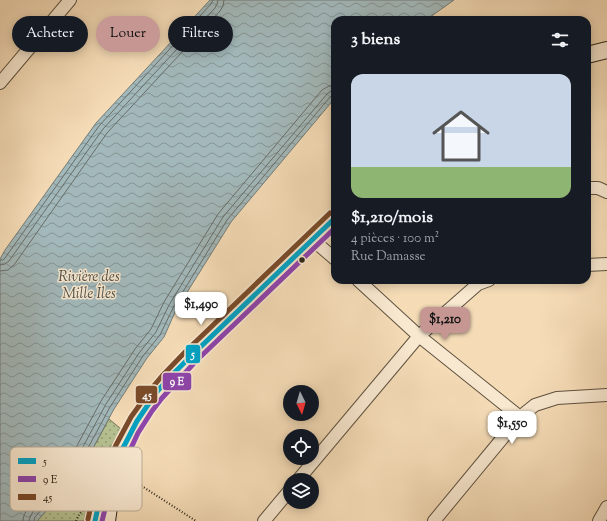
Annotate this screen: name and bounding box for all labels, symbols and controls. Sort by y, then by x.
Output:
chip: Acheter [12,16,88,52]
chip: Louer [96,16,160,52]
chip: Filtres [168,16,233,52]
text: 3 biens [351,28,400,52]
icon: filters [549,29,571,51]
icon: home [425,100,497,172]
text: $1,210/mois [351,206,433,230]
text: 4 pièces · 100 m² [351,230,439,248]
text: Rue Damasse [351,248,426,266]
unlabelled marker [297,255,307,265]
water label: Rivière des Mille Îles [58,267,120,305]
pin: $1,490 [168,292,234,326]
text: $1,490 [184,296,218,314]
pin: $1,210 [412,307,478,341]
text: $1,210 [429,311,461,329]
line badge: 5 [185,344,201,364]
text: 5 [190,347,195,363]
line badge: 9 E [162,372,192,391]
text: 9 E [170,374,185,390]
line badge: 45 [135,385,158,404]
north arrow [283,385,319,421]
map controls [283,385,319,509]
text: 45 [141,388,152,404]
pin: $1,550 [479,411,545,445]
text: $1,550 [497,415,527,433]
button: locate [283,429,319,465]
legend [10,447,142,511]
text: 5 [42,454,47,470]
text: 9 E [43,472,58,488]
button: layers [283,473,319,509]
text: 45 [43,490,53,506]

